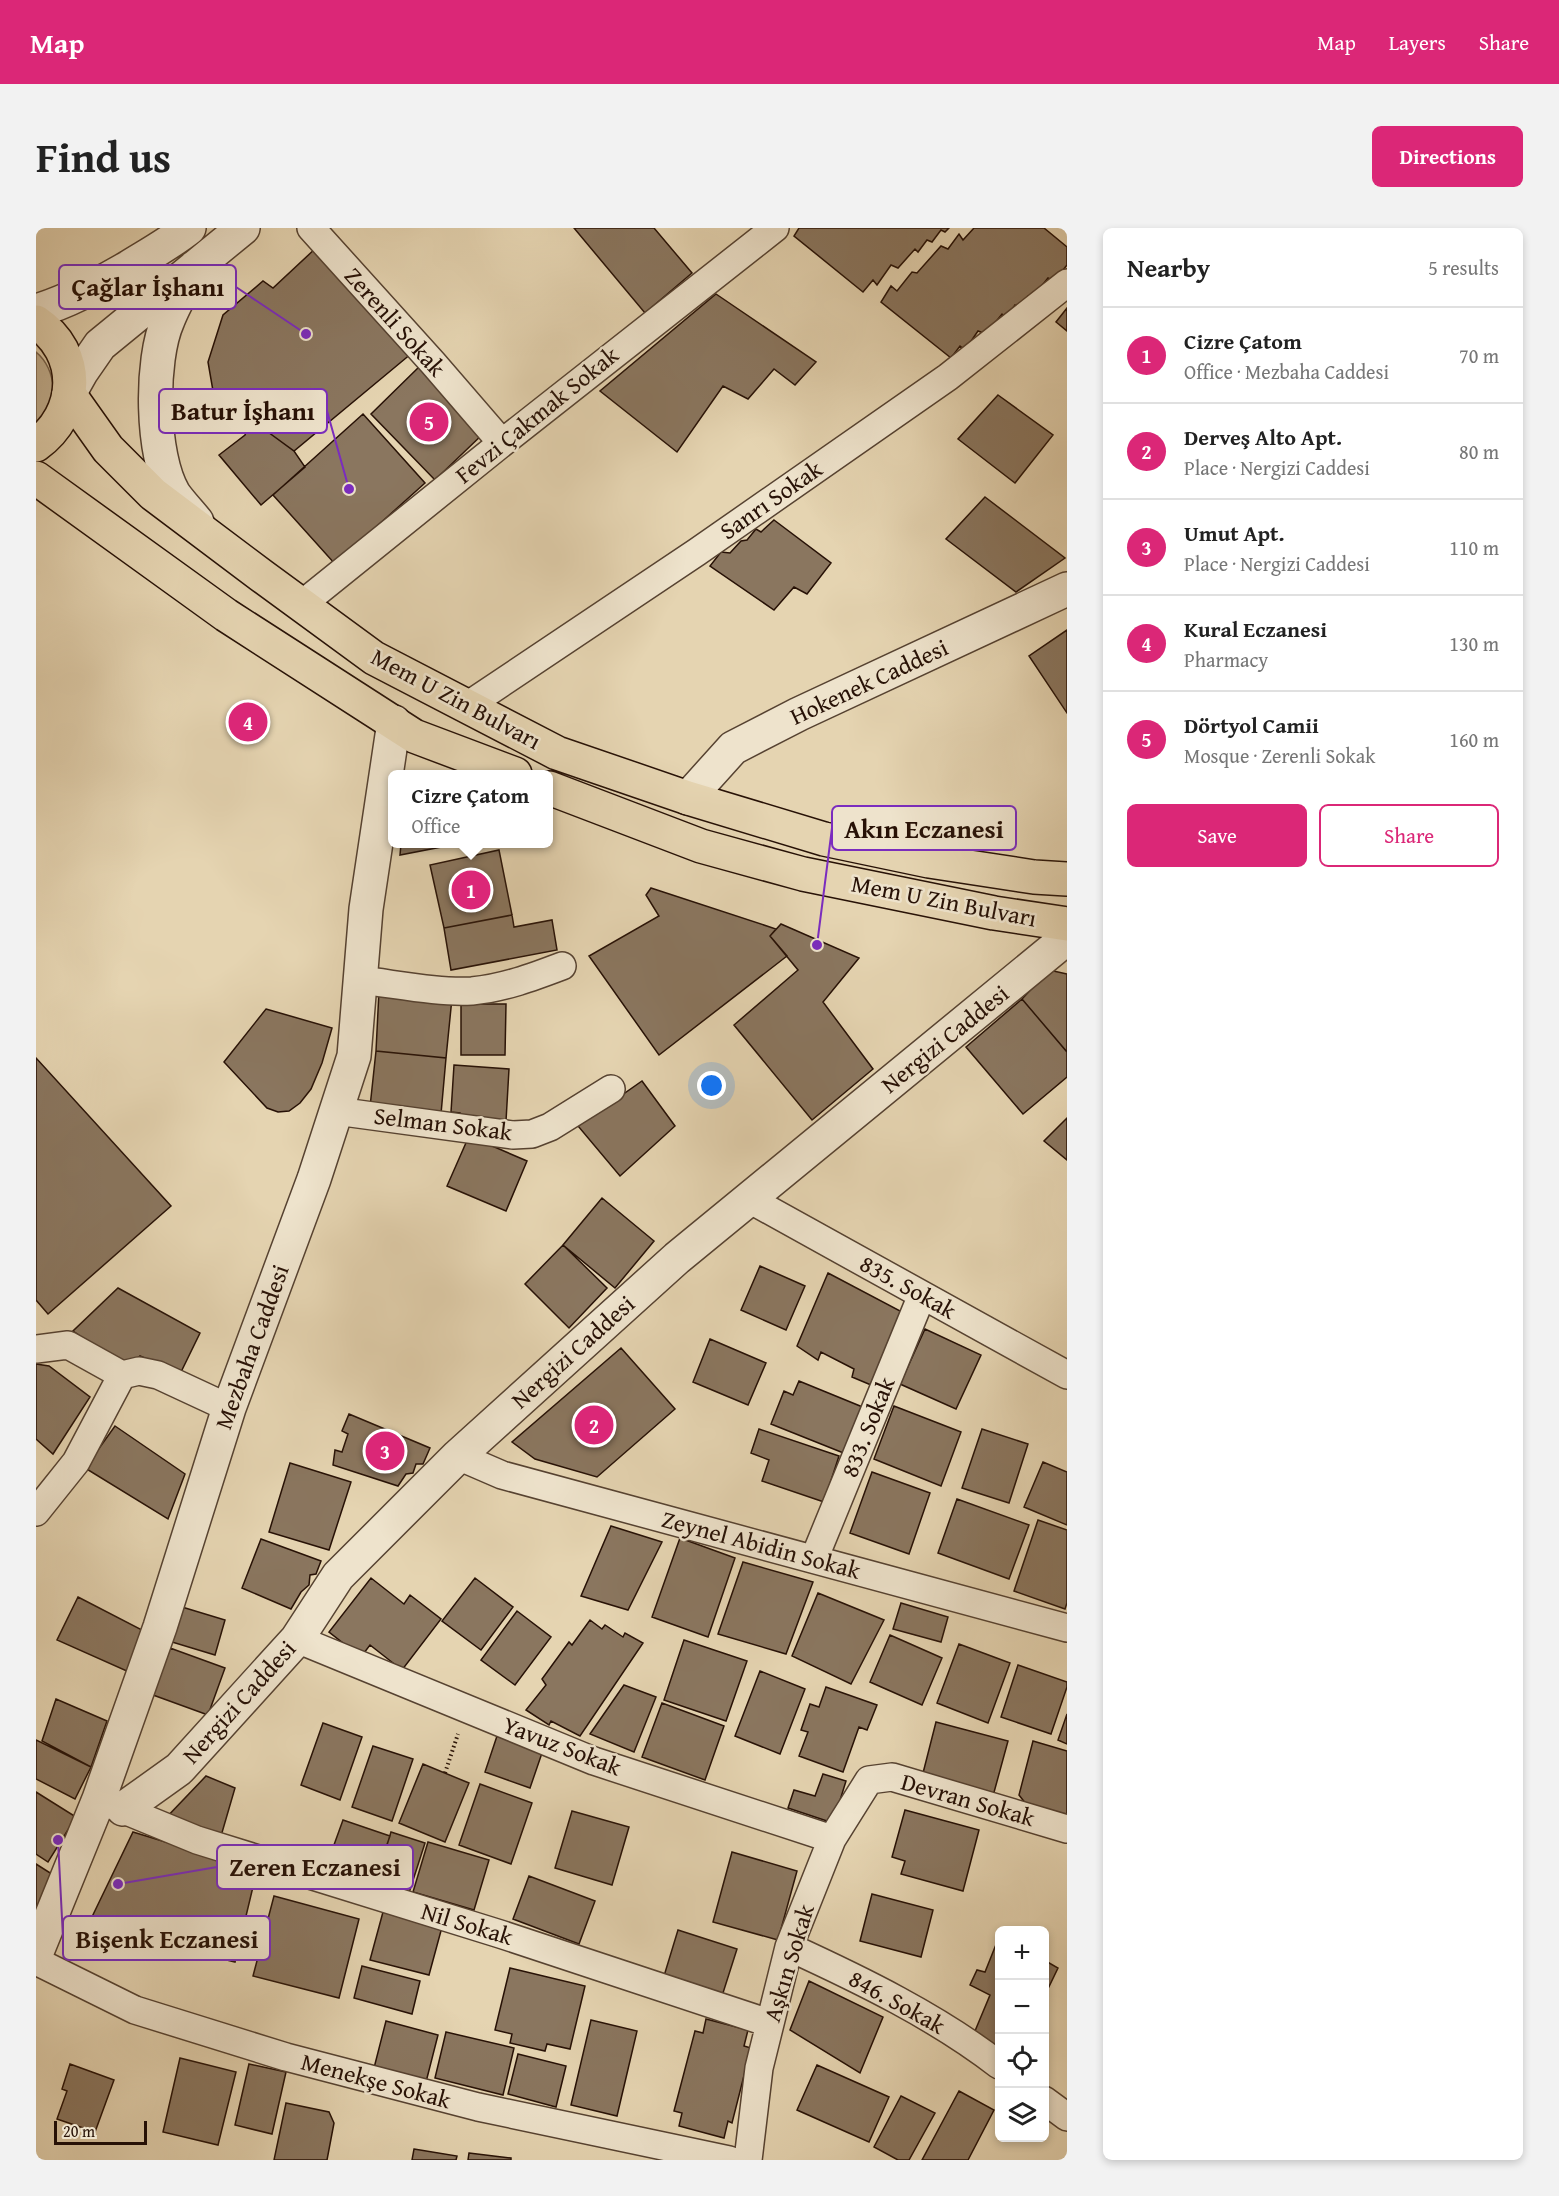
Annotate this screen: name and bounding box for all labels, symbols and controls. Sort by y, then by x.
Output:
text: Map [30,22,84,63]
text: Map [1317,27,1356,58]
text: Layers [1389,27,1446,58]
text: Share [1479,27,1529,58]
text: Find us [36,126,171,187]
button: Directions [1372,126,1523,187]
text: Nearby [1127,248,1210,287]
text: 5 results [1428,253,1499,282]
street label: Zerenli Sokak [337,259,455,385]
callout: Çağlar İşhanı [59,265,236,309]
text: Çağlar İşhanı [72,267,224,306]
text: Cizre Çatom [1184,325,1302,357]
street label: Fevzi Çakmak Sokak [447,337,627,492]
text: 1 [1141,341,1152,370]
text: 70 m [1459,341,1499,370]
text: Office · Mezbaha Caddesi [1184,357,1389,386]
callout: Batur İşhanı [159,389,327,433]
text: Batur İşhanı [171,391,315,430]
pin: 5 [410,400,448,444]
text: Derveş Alto Apt. [1184,421,1342,453]
text: 2 [1141,437,1152,466]
text: 80 m [1459,437,1499,466]
street label: Sanrı Sokak [712,451,830,548]
text: Place · Nergizi Caddesi [1184,453,1370,482]
text: Umut Apt. [1184,517,1285,549]
text: 3 [1141,533,1152,562]
text: 110 m [1449,533,1499,562]
text: Place · Nergizi Caddesi [1184,549,1370,578]
text: Kural Eczanesi [1184,613,1327,645]
street label: Hokenek Caddesi [784,629,954,734]
text: 4 [1141,629,1152,658]
text: 130 m [1449,629,1499,658]
street label: Mem U Zin Bulvarı [365,639,548,758]
text: Pharmacy [1184,645,1268,674]
pin: 4 [228,700,268,744]
text: Dörtyol Camii [1184,709,1319,741]
text: 5 [1141,725,1152,754]
text: 160 m [1449,725,1499,754]
text: Mosque · Zerenli Sokak [1184,741,1375,770]
popup [388,770,553,848]
text: Cizre Çatom [412,779,529,811]
button: Save [1127,804,1307,867]
button: Share [1319,804,1499,867]
callout: Akın Eczanesi [832,806,1016,850]
text: Akın Eczanesi [844,809,1004,848]
text: Office [412,811,460,840]
street label: Mem U Zin Bulvarı [849,865,1040,936]
pin: 1 [452,868,490,912]
street label: Nergizi Caddesi [873,976,1016,1101]
your location [697,1071,726,1100]
street label: Selman Sokak [372,1098,515,1149]
street label: 835. Sokak [854,1246,964,1328]
street label: Mezbaha Caddesi [206,1259,298,1434]
street label: Nergizi Caddesi [503,1286,642,1417]
street label: 833. Sokak [832,1371,904,1482]
pin: 2 [574,1402,614,1448]
pin: 3 [366,1428,404,1474]
street label: Zeynel Abidin Sokak [658,1501,865,1588]
street label: Nergizi Caddesi [174,1632,304,1771]
street label: Yavuz Sokak [498,1707,627,1784]
street label: Devran Sokak [897,1764,1040,1835]
callout: Zeren Eczanesi [217,1845,413,1889]
text: Zeren Eczanesi [229,1847,401,1886]
street label: Nil Sokak [417,1893,518,1954]
street label: Aşkın Sokak [754,1899,823,2026]
callout: Bişenk Eczanesi [63,1916,270,1960]
text: Bişenk Eczanesi [76,1919,258,1958]
map controls [995,1926,1049,2142]
button: + [995,1926,1049,1980]
street label: 846. Sokak [843,1961,953,2043]
button: − [995,1980,1049,2034]
button: locate [995,2034,1049,2088]
street label: Menekşe Sokak [297,2044,456,2118]
button: layers [995,2088,1049,2142]
scale bar [54,2118,147,2146]
text: 20 m [63,2119,95,2143]

